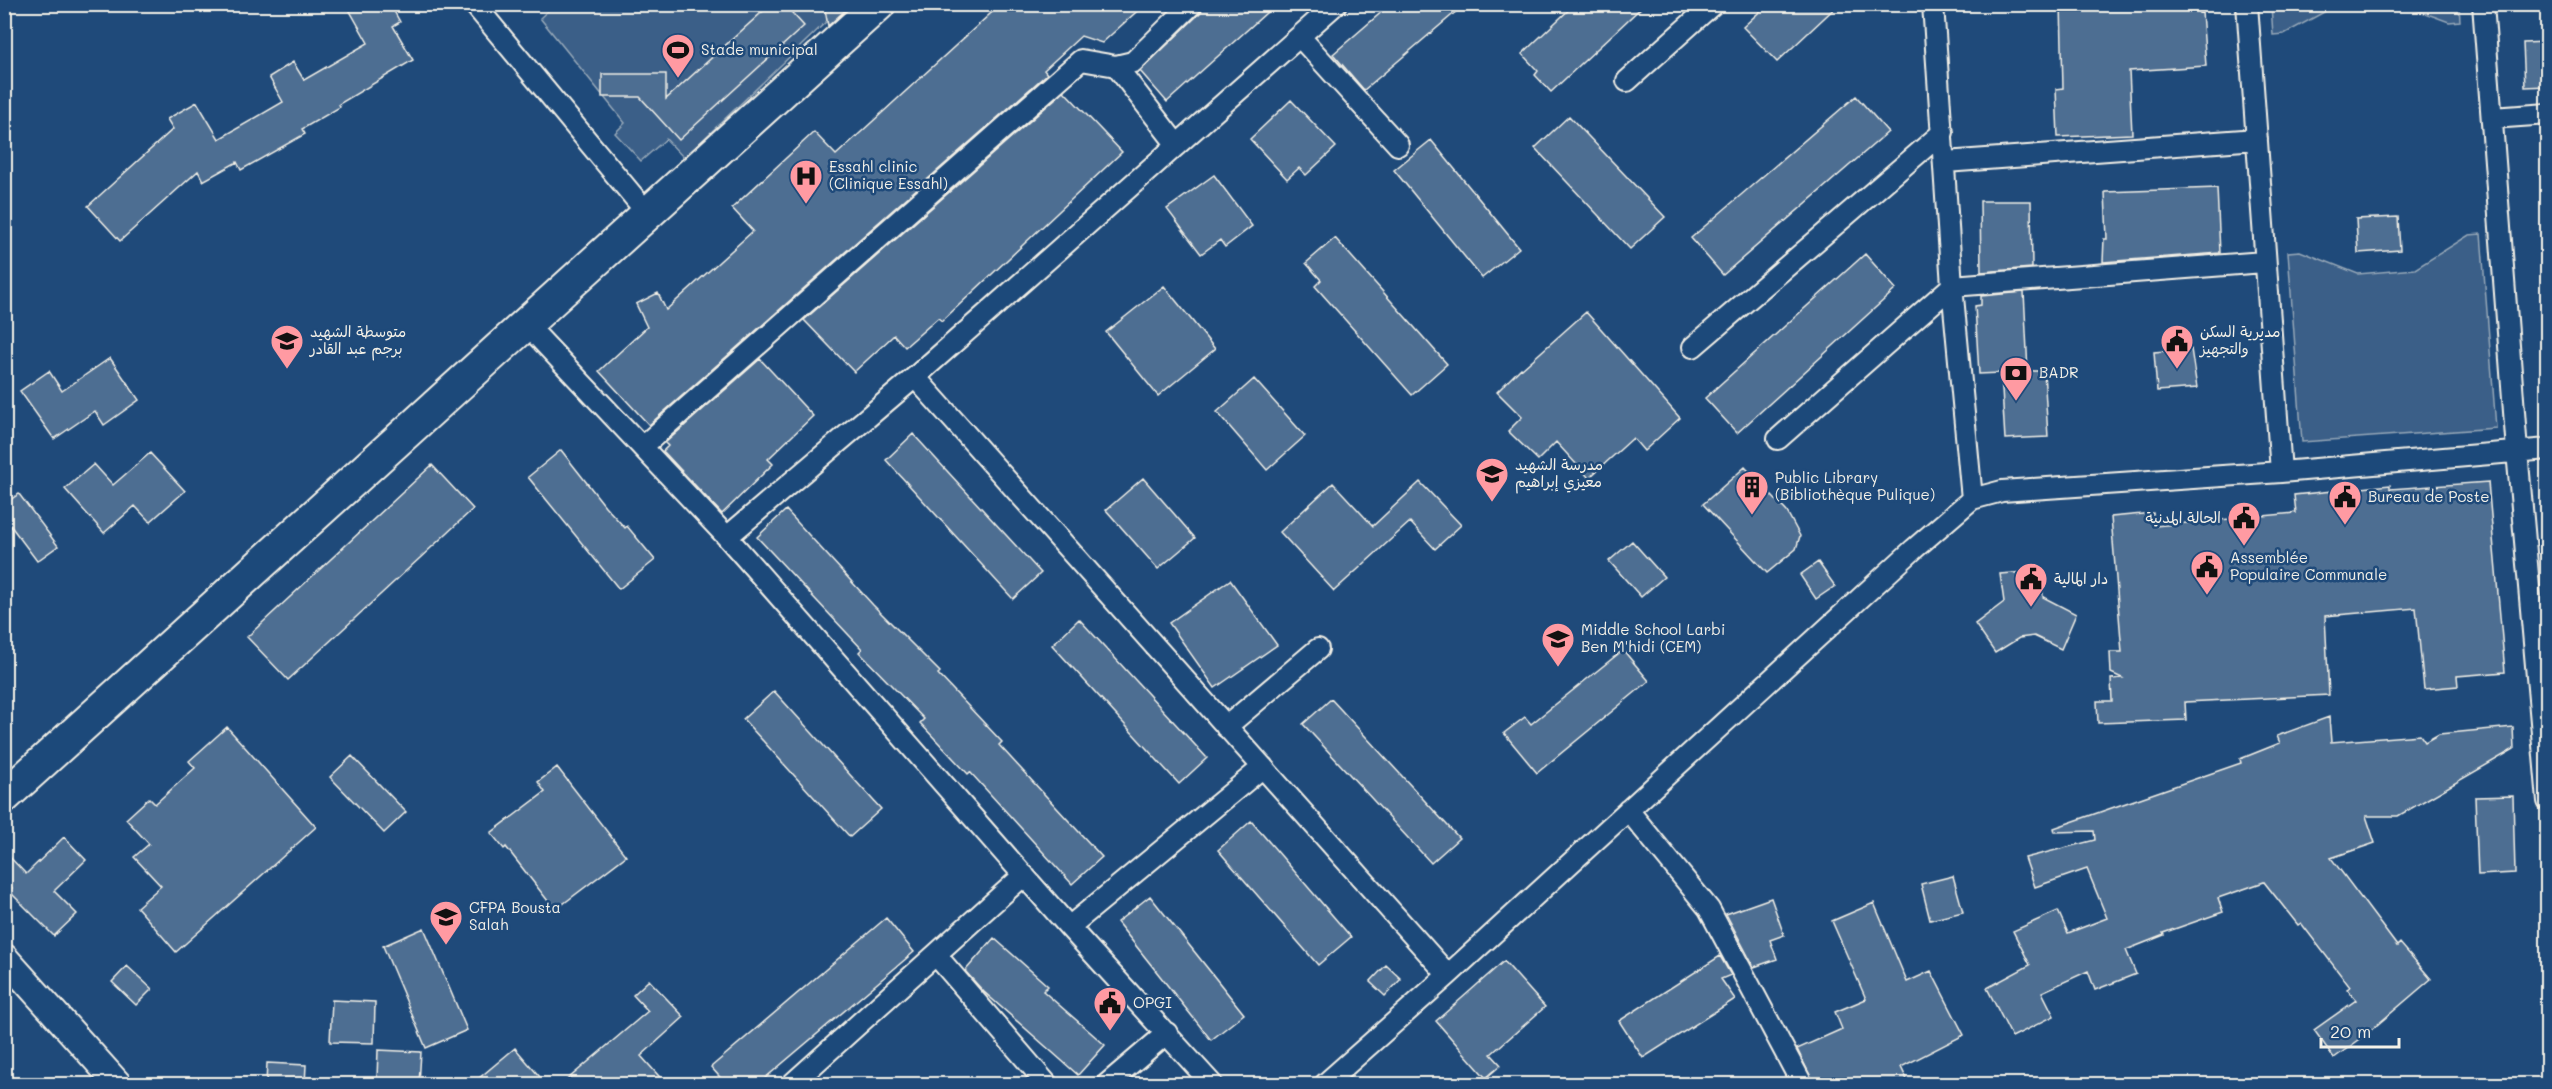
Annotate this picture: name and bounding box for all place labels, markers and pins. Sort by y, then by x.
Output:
sports icon: Stade municipal [660,32,696,79]
place label: Stade municipal [701,39,818,59]
place label: Essahl clinic (Clinique Essahl) [829,156,948,193]
hospital icon: Essahl clinic (Clinique Essahl) [788,158,824,205]
place label: متوسطة الشهيد برجم عبد القادر [309,321,406,361]
place label: مديرية السكن والتجهيز [2198,321,2281,358]
school or university icon: متوسطة الشهيد برجم عبد القادر [269,323,305,370]
public building icon: مديرية السكن والتجهيز [2159,323,2195,370]
bank icon: BADR [1998,355,2034,402]
place label: BADR [2039,362,2079,382]
place label: مدرسة الشهيد معيزي إبراهيم [1515,454,1603,494]
school or university icon: مدرسة الشهيد معيزي إبراهيم [1474,456,1510,503]
place label: Public Library (Bibliothèque Pulique) [1775,467,1935,504]
building icon: Public Library (Bibliothèque Pulique) [1734,469,1770,516]
public building icon: Bureau de Poste [2327,479,2363,526]
place label: Bureau de Poste [2368,486,2490,506]
public building icon: الحالة المدنية [2226,500,2262,547]
place label: الحالة المدنية [2145,507,2221,527]
place label: Assemblée Populaire Communale [2230,547,2387,584]
public building icon: Assemblée Populaire Communale [2189,549,2225,596]
public building icon: دار المالية [2013,561,2049,608]
place label: دار المالية [2054,568,2108,588]
place label: Middle School Larbi Ben M'hidi (CEM) [1581,619,1725,656]
school or university icon: Middle School Larbi Ben M'hidi (CEM) [1540,621,1576,668]
place label: CFPA Bousta Salah [469,897,561,934]
school or university icon: CFPA Bousta Salah [428,899,464,946]
public building icon: OPGI [1092,985,1128,1032]
place label: OPGI [1133,992,1172,1012]

